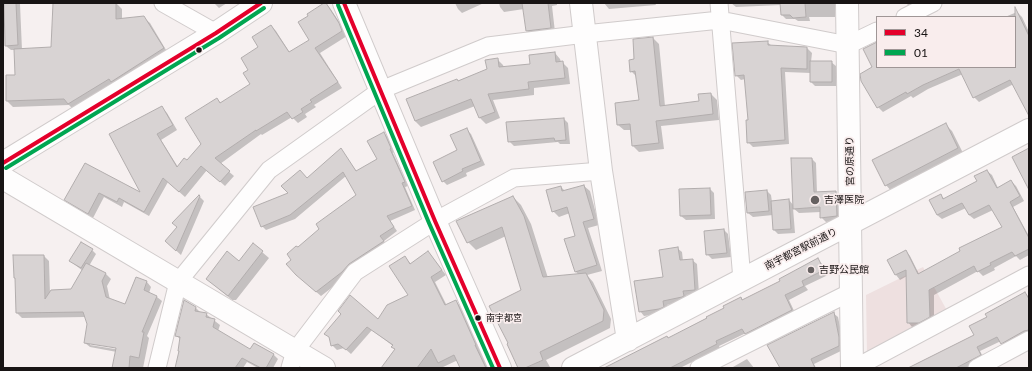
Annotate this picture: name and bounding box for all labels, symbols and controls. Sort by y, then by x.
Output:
legend [876,16,1016,68]
text: 34 [914,25,928,40]
unlabelled marker [194,45,204,55]
text: 01 [914,45,928,60]
street label: 宮の原通り [844,136,856,186]
marker: 吉澤医院 [809,194,821,206]
place label: 吉澤医院 [824,194,864,206]
street label: 南宇都宮駅前通り [763,225,839,273]
place label: 吉野公民館 [819,264,869,276]
marker: 吉野公民館 [806,265,816,275]
marker: 南宇都宮 [473,313,483,323]
place label: 南宇都宮 [486,313,522,323]

